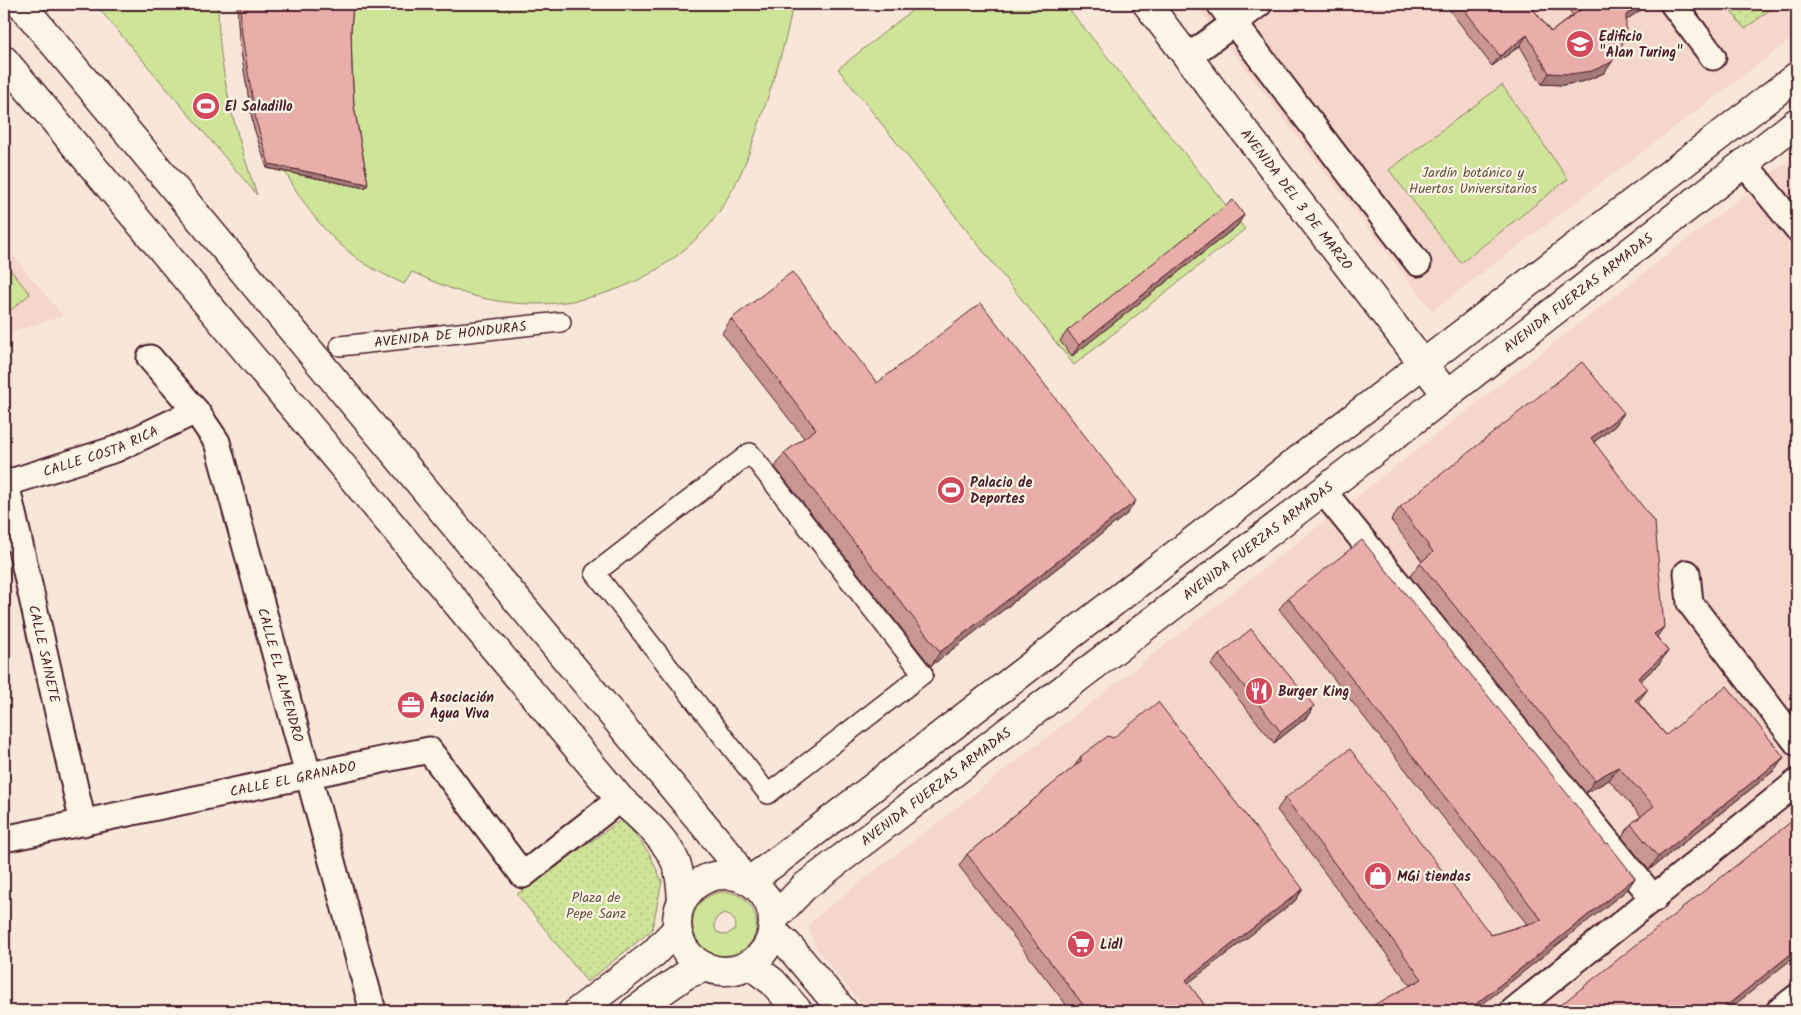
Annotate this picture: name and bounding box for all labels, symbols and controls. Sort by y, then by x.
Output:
place label: Edificio "Alan Turing" [1599,26,1683,64]
school or university icon: Edificio "Alan Turing" [1565,29,1595,59]
sports icon: El Saladillo [191,91,221,121]
place label: El Saladillo [225,96,293,118]
street label: AVENIDA DEL 3 DE MARZO [1235,124,1358,276]
park label: Jardín botánico y Huertos Universitarios [1409,162,1537,200]
street label: AVENIDA FUERZAS ARMADAS [1499,228,1659,359]
street label: AVENIDA DE HONDURAS [373,316,528,354]
street label: CALLE COSTA RICA [40,420,162,483]
place label: Palacio de Deportes [970,472,1032,510]
sports icon: Palacio de Deportes [936,475,966,505]
street label: AVENIDA FUERZAS ARMADAS [1178,476,1339,606]
street label: CALLE SAINETE [22,603,66,706]
street label: CALLE EL ALMENDRO [251,605,309,745]
restaurant icon: Burger King [1244,676,1274,706]
place label: Burger King [1278,681,1349,703]
place label: Asociación Agua Viva [430,687,494,725]
office icon: Asociación Agua Viva [396,690,426,720]
street label: AVENIDA FUERZAS ARMADAS [856,722,1017,852]
street label: CALLE EL GRANADO [228,756,358,803]
shop icon: MGi tiendas [1363,861,1393,891]
place label: MGi tiendas [1397,866,1471,888]
park label: Plaza de Pepe Sanz [566,887,626,925]
supermarket icon: Lidl [1066,929,1096,959]
place label: Lidl [1100,934,1123,956]

